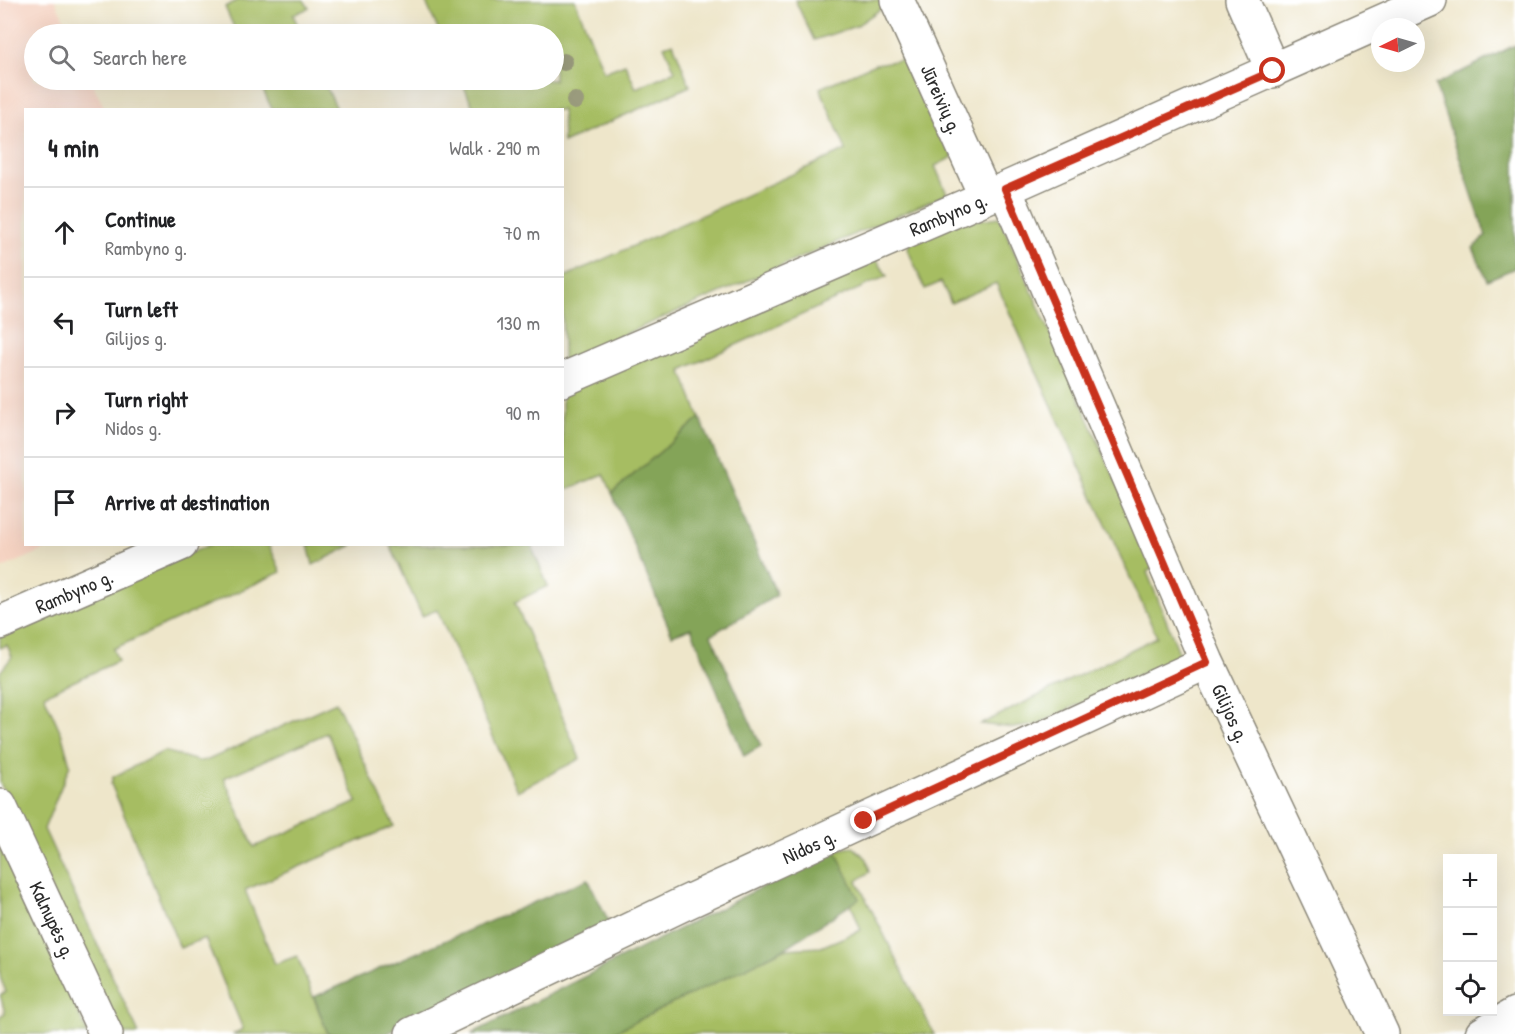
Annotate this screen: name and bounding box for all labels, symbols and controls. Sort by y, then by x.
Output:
north arrow [1371,18,1425,72]
search box [24,24,564,90]
icon: search [45,41,78,74]
text: Search here [93,42,187,72]
route start [1259,57,1285,83]
street label: Jūreivių g. [915,60,969,138]
text: 4 min [48,130,99,165]
text: Walk · 290 m [449,134,540,161]
street label: Rambyno g. [905,186,991,242]
text: Continue [105,204,176,234]
icon: ahead [48,216,81,249]
text: 70 m [503,219,540,246]
text: Rambyno g. [105,234,187,261]
text: Turn left [105,294,178,324]
icon: left [48,306,81,339]
text: 130 m [497,309,540,336]
text: Gilijos g. [105,324,167,351]
text: Turn right [105,384,188,414]
icon: right [48,396,81,429]
text: 90 m [506,399,540,426]
text: Nidos g. [105,414,161,441]
icon: arrive [48,486,81,519]
text: Arrive at destination [105,487,270,517]
street label: Rambyno g. [31,563,117,619]
street label: Gilijos g. [1206,679,1256,747]
route end [850,807,876,833]
street label: Nidos g. [778,822,840,870]
map controls [1443,854,1497,1016]
button: + [1443,854,1497,908]
street label: Kalnupės g. [23,877,83,963]
button: − [1443,908,1497,962]
button: locate [1443,962,1497,1016]

